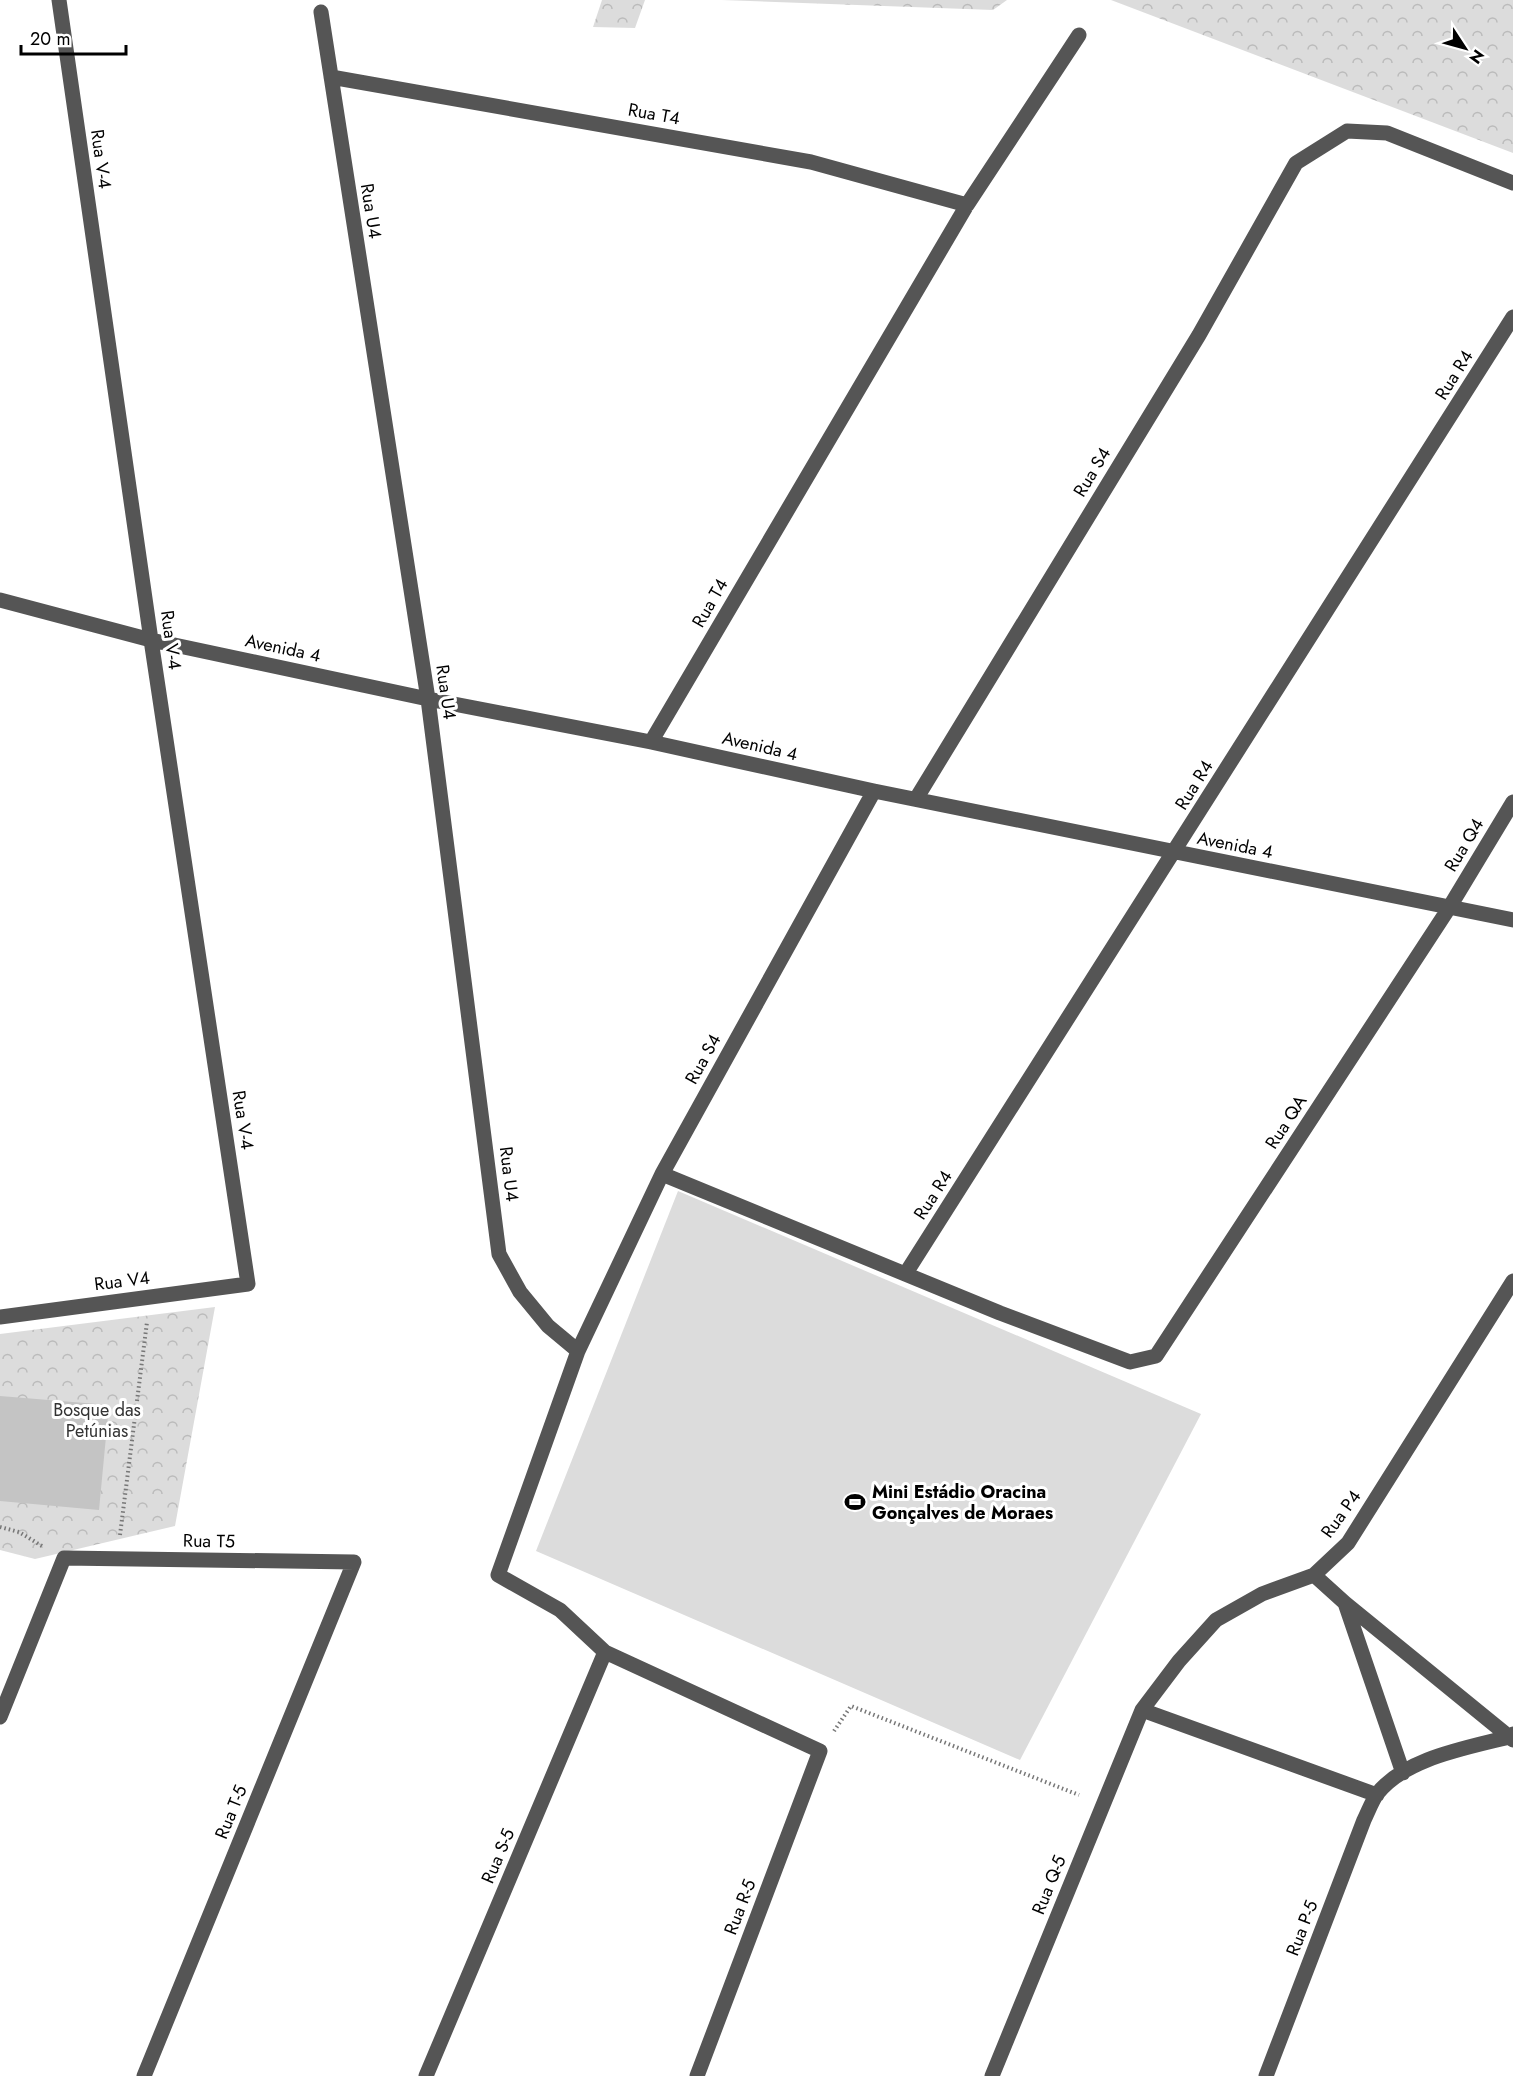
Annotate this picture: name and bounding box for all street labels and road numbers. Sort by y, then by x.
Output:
street label: Rua T4 [626,97,682,131]
street label: Rua V-4 [84,128,118,190]
street label: Rua U4 [354,182,388,240]
street label: Rua R4 [1429,345,1479,405]
street label: Rua S4 [1067,442,1117,502]
street label: Rua T4 [686,574,734,632]
street label: Rua V-4 [154,609,188,671]
street label: Avenida 4 [243,627,323,669]
street label: Rua U4 [429,663,463,721]
street label: Avenida 4 [720,725,800,767]
street label: Rua R4 [1169,755,1219,815]
street label: Rua Q4 [1438,813,1490,877]
street label: Avenida 4 [1195,825,1275,865]
street label: Rua S4 [679,1029,727,1089]
street label: Rua V-4 [225,1088,261,1152]
street label: Rua QA [1259,1090,1313,1154]
street label: Rua U4 [493,1145,525,1203]
street label: Rua R4 [907,1165,959,1225]
street label: Rua V4 [93,1265,151,1297]
street label: Rua P4 [1315,1485,1367,1543]
street label: Rua T5 [183,1528,235,1554]
street label: Rua T-5 [208,1781,254,1843]
street label: Rua S-5 [475,1825,521,1887]
street label: Rua Q-5 [1025,1852,1073,1918]
street label: Rua R-5 [718,1875,762,1939]
street label: Rua P-5 [1280,1897,1324,1959]

